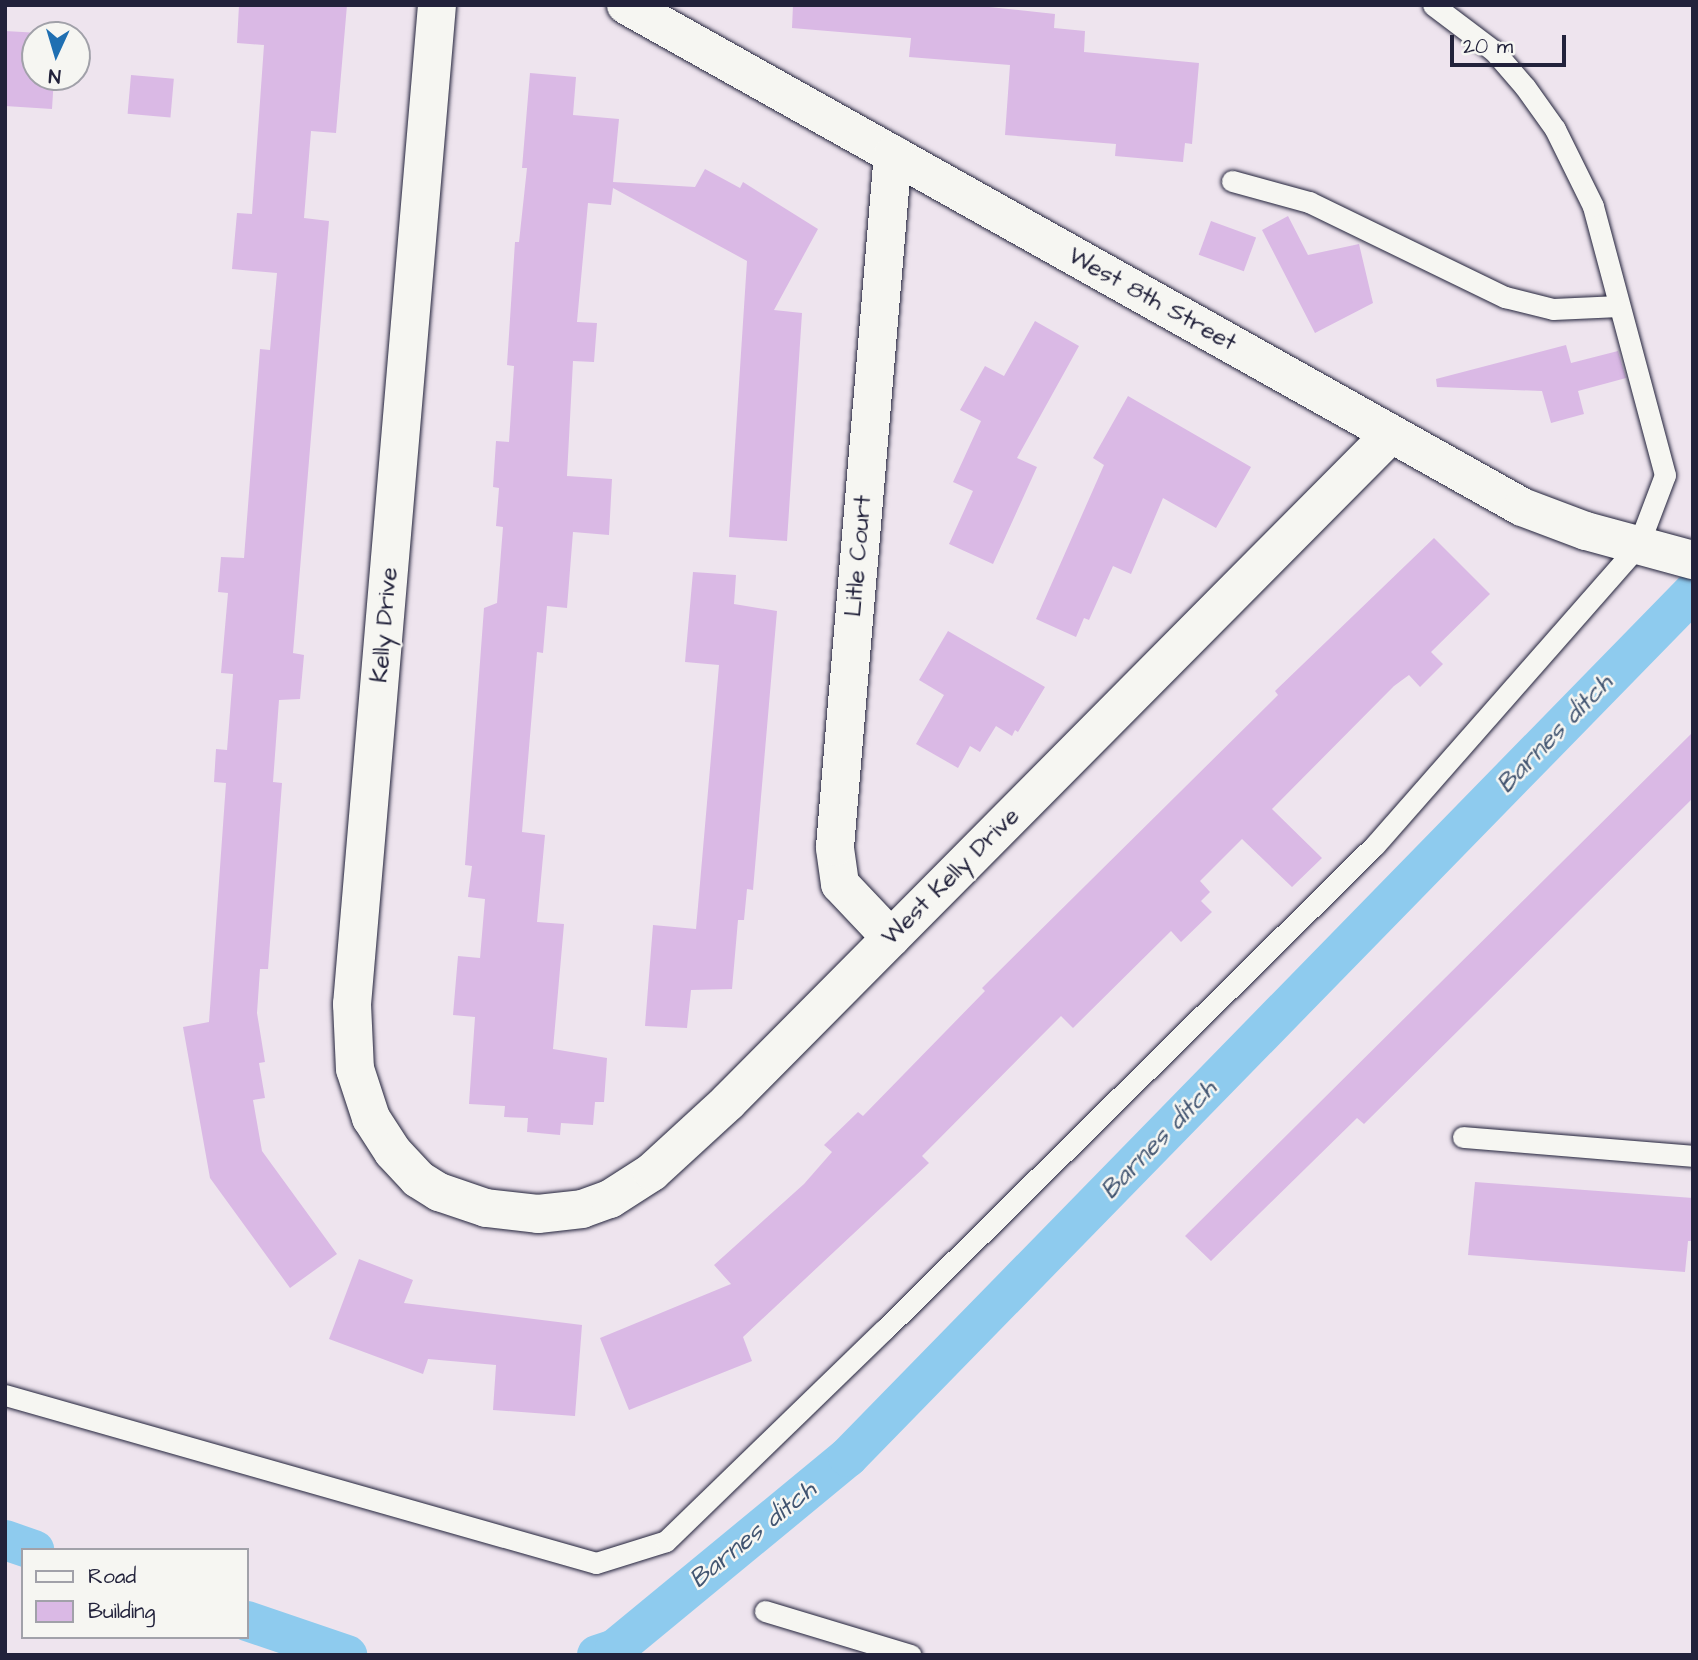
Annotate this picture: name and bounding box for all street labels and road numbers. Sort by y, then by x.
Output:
street label: West 8th Street [1063,242,1241,358]
street label: Litle Court [839,494,879,618]
street label: Kelly Drive [366,566,404,684]
street label: West Kelly Drive [876,802,1026,952]

